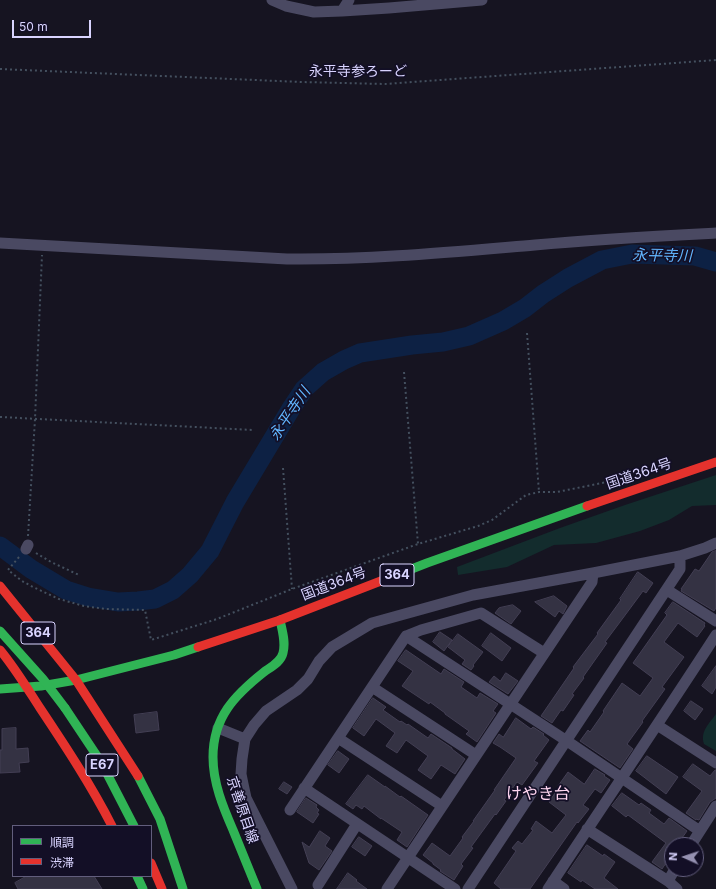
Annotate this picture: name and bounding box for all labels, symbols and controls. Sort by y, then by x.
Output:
scale bar [14,12,93,38]
text: 50 m [19,19,48,34]
street label: 永平寺参ろーど [309,64,407,80]
water label: 永平寺川 [632,246,692,266]
water label: 永平寺川 [266,384,314,444]
street label: 国道364号 [604,455,674,493]
street label: 国道364号 [299,564,369,604]
road number: 364 [380,564,414,586]
road number: 364 [21,622,55,644]
road number: E67 [86,754,118,776]
street label: 京善原目線 [223,774,261,846]
district label: けやき台 [506,784,570,804]
legend [12,825,152,877]
text: 順調 [50,835,74,850]
north arrow [664,837,704,877]
text: N [666,852,680,861]
text: 渋滞 [50,855,74,870]

